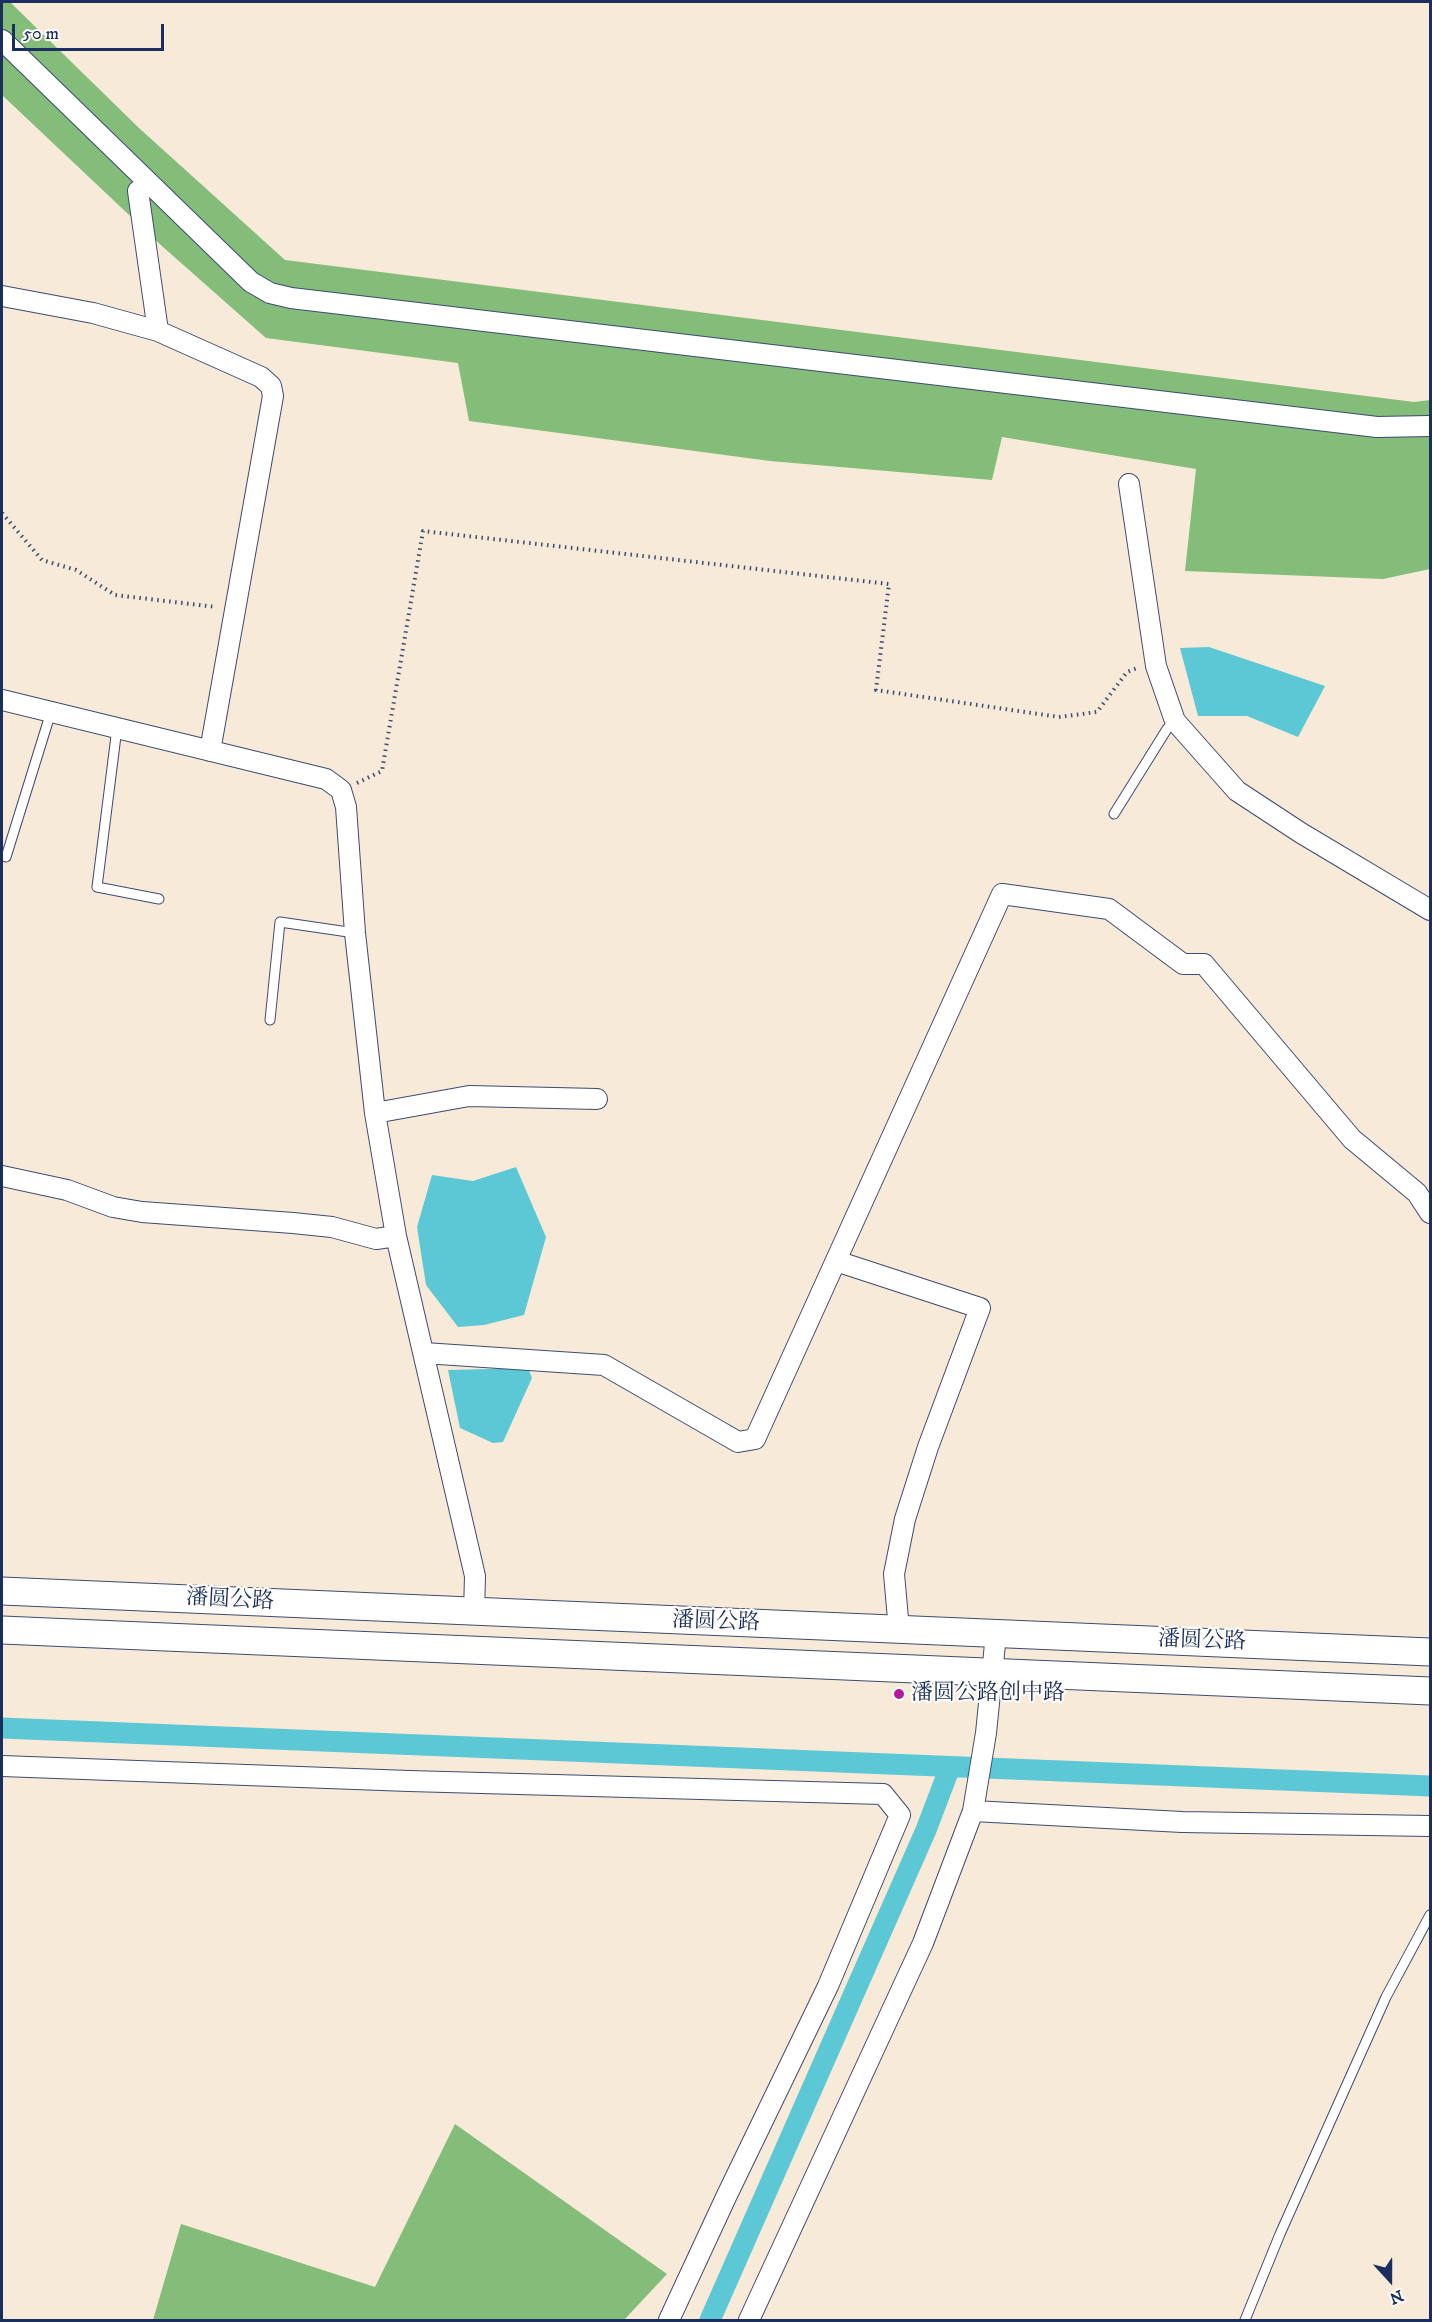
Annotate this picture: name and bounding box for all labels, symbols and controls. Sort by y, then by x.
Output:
scale bar [15,12,166,50]
text: 50 m [23,23,59,45]
street label: 潘圆公路 [185,1586,275,1616]
street label: 潘圆公路 [672,1608,760,1638]
street label: 潘圆公路 [1158,1627,1246,1657]
place label: 潘圆公路创中路 [911,1681,1065,1707]
marker: 潘圆公路创中路 [892,1687,906,1701]
north arrow [1360,2250,1420,2310]
text: N [1387,2285,1406,2308]

